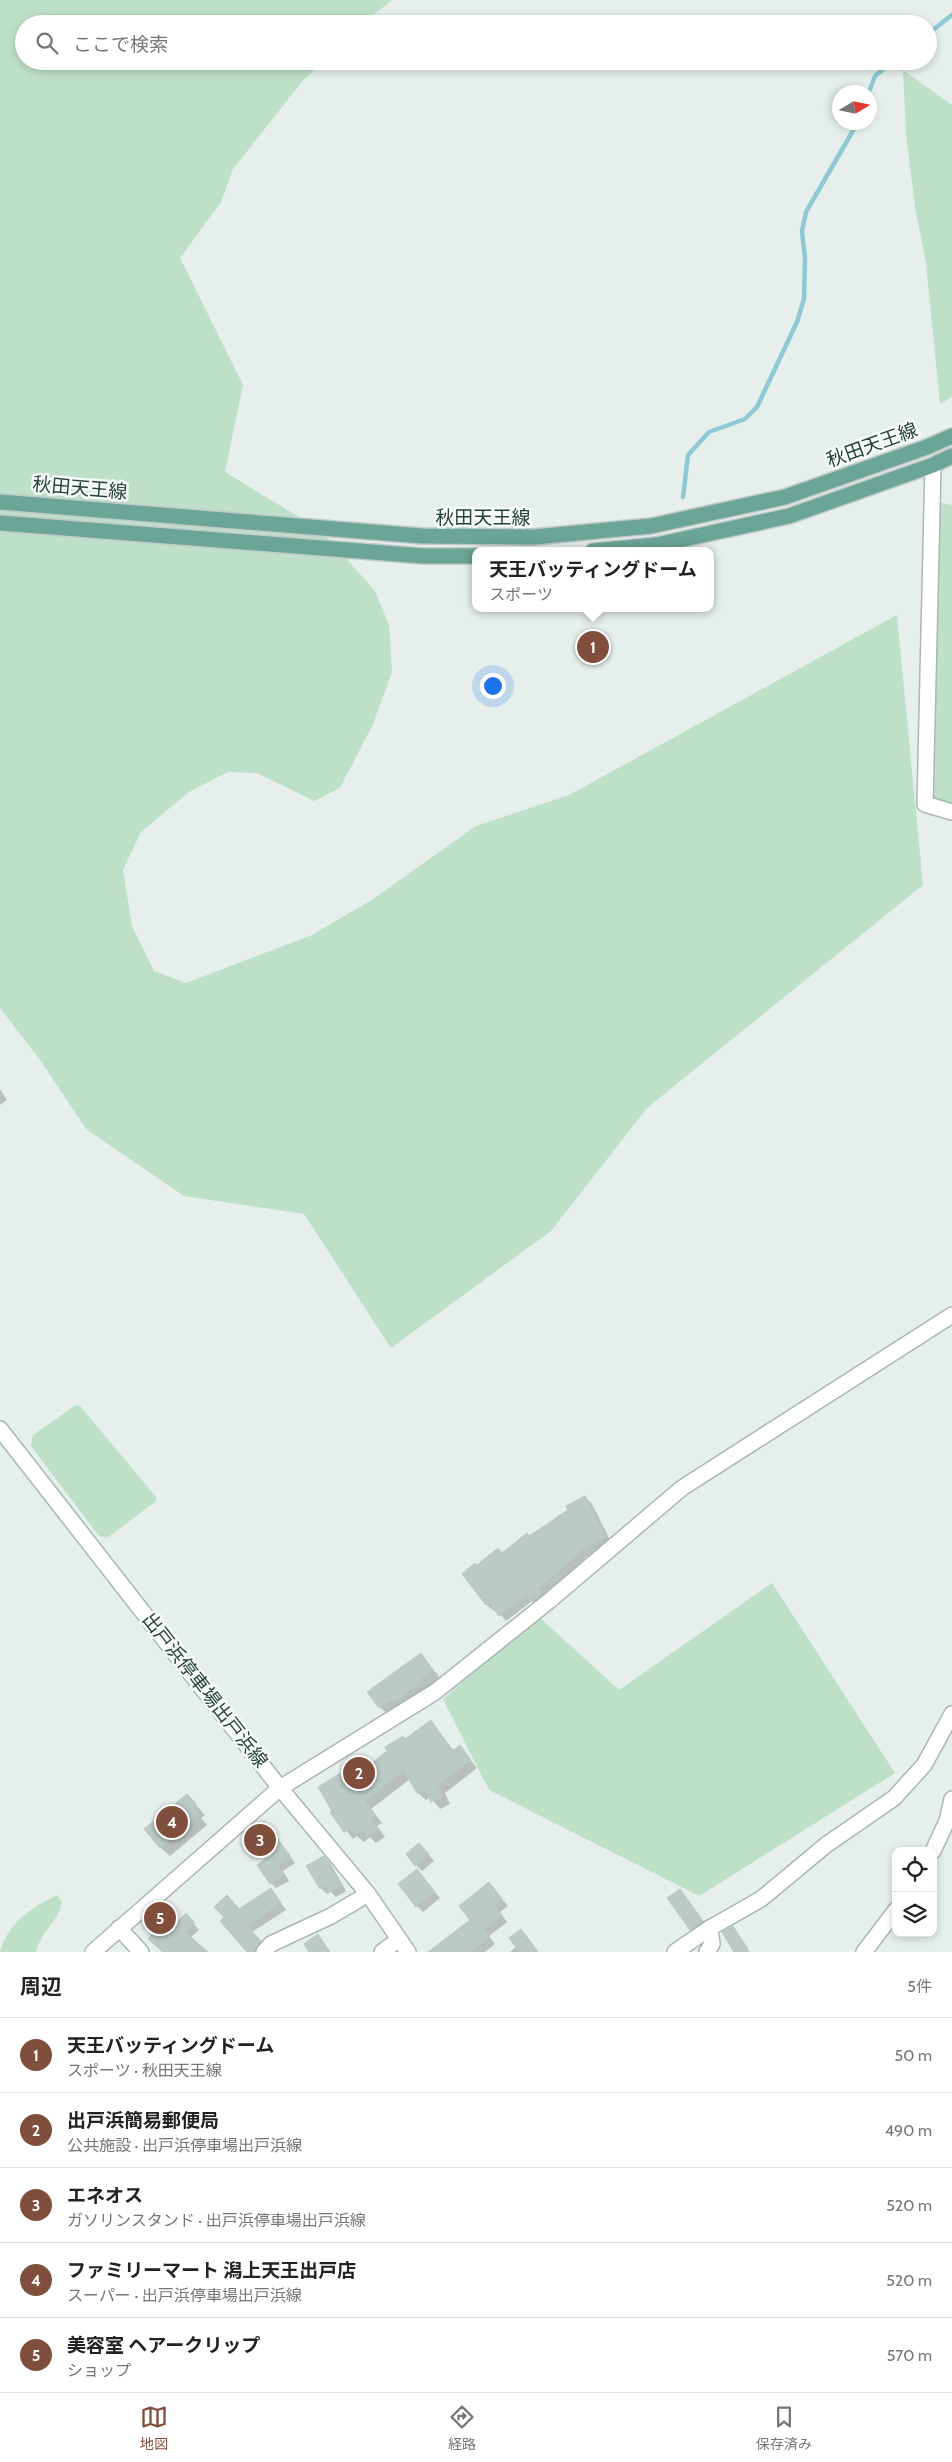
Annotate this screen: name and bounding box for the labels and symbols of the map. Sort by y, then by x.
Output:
north arrow [832,85,877,130]
street label: 秋田天王線 [823,418,921,472]
street label: 秋田天王線 [32,472,128,504]
street label: 秋田天王線 [435,506,531,529]
pin: 1 [577,628,609,666]
your location [480,673,506,699]
street label: 出戸浜停車場出戸浜線 [137,1608,273,1772]
pin: 2 [343,1754,375,1792]
pin: 4 [156,1803,188,1841]
pin: 3 [244,1821,276,1859]
pin: 5 [144,1899,176,1937]

